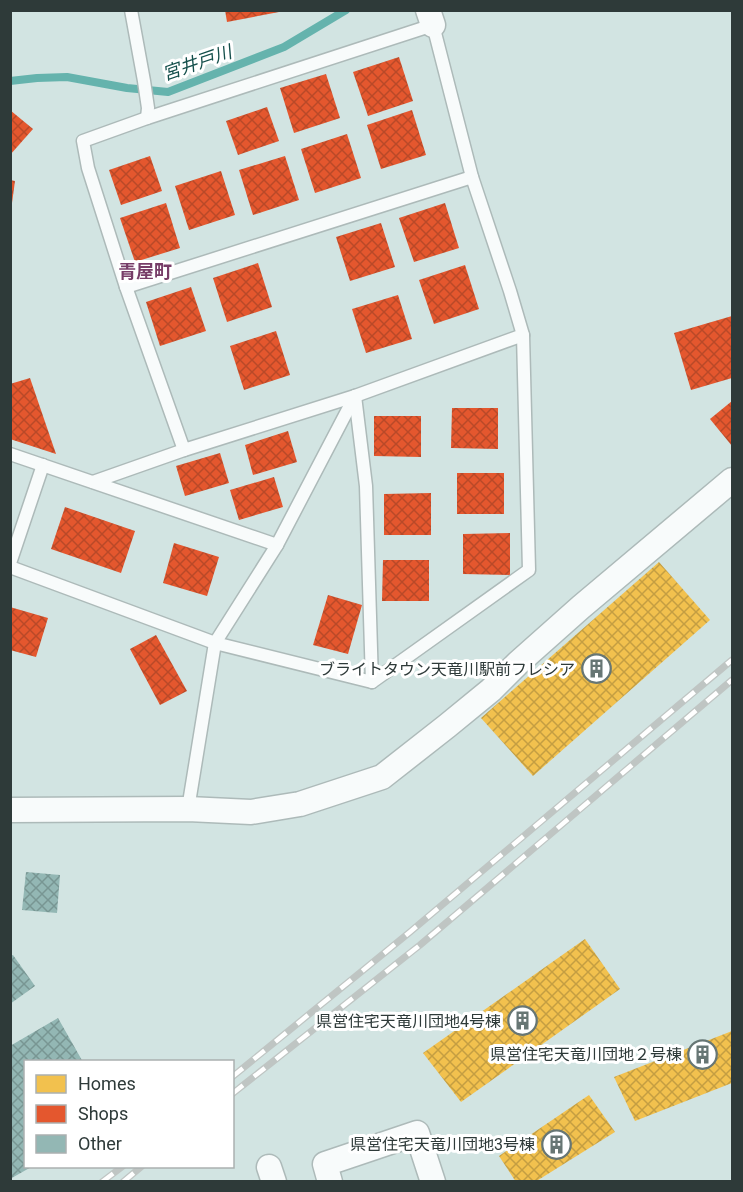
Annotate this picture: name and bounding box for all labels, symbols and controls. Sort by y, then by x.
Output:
water label: 宮井戸川 [159,40,236,84]
district label: 青屋町 [118,261,172,282]
building icon: ブライトタウン天竜川駅前フレシア [580,653,612,685]
place label: ブライトタウン天竜川駅前フレシア [319,660,575,679]
building icon: 県営住宅天竜川団地4号棟 [506,1005,538,1037]
place label: 県営住宅天竜川団地4号棟 [316,1012,501,1031]
building icon: 県営住宅天竜川団地２号棟 [687,1038,719,1070]
place label: 県営住宅天竜川団地２号棟 [490,1045,682,1064]
legend [24,1060,234,1168]
text: Homes [78,1073,136,1094]
text: Shops [78,1103,128,1124]
building icon: 県営住宅天竜川団地3号棟 [540,1128,572,1160]
text: Other [78,1133,122,1154]
place label: 県営住宅天竜川団地3号棟 [350,1135,535,1154]

